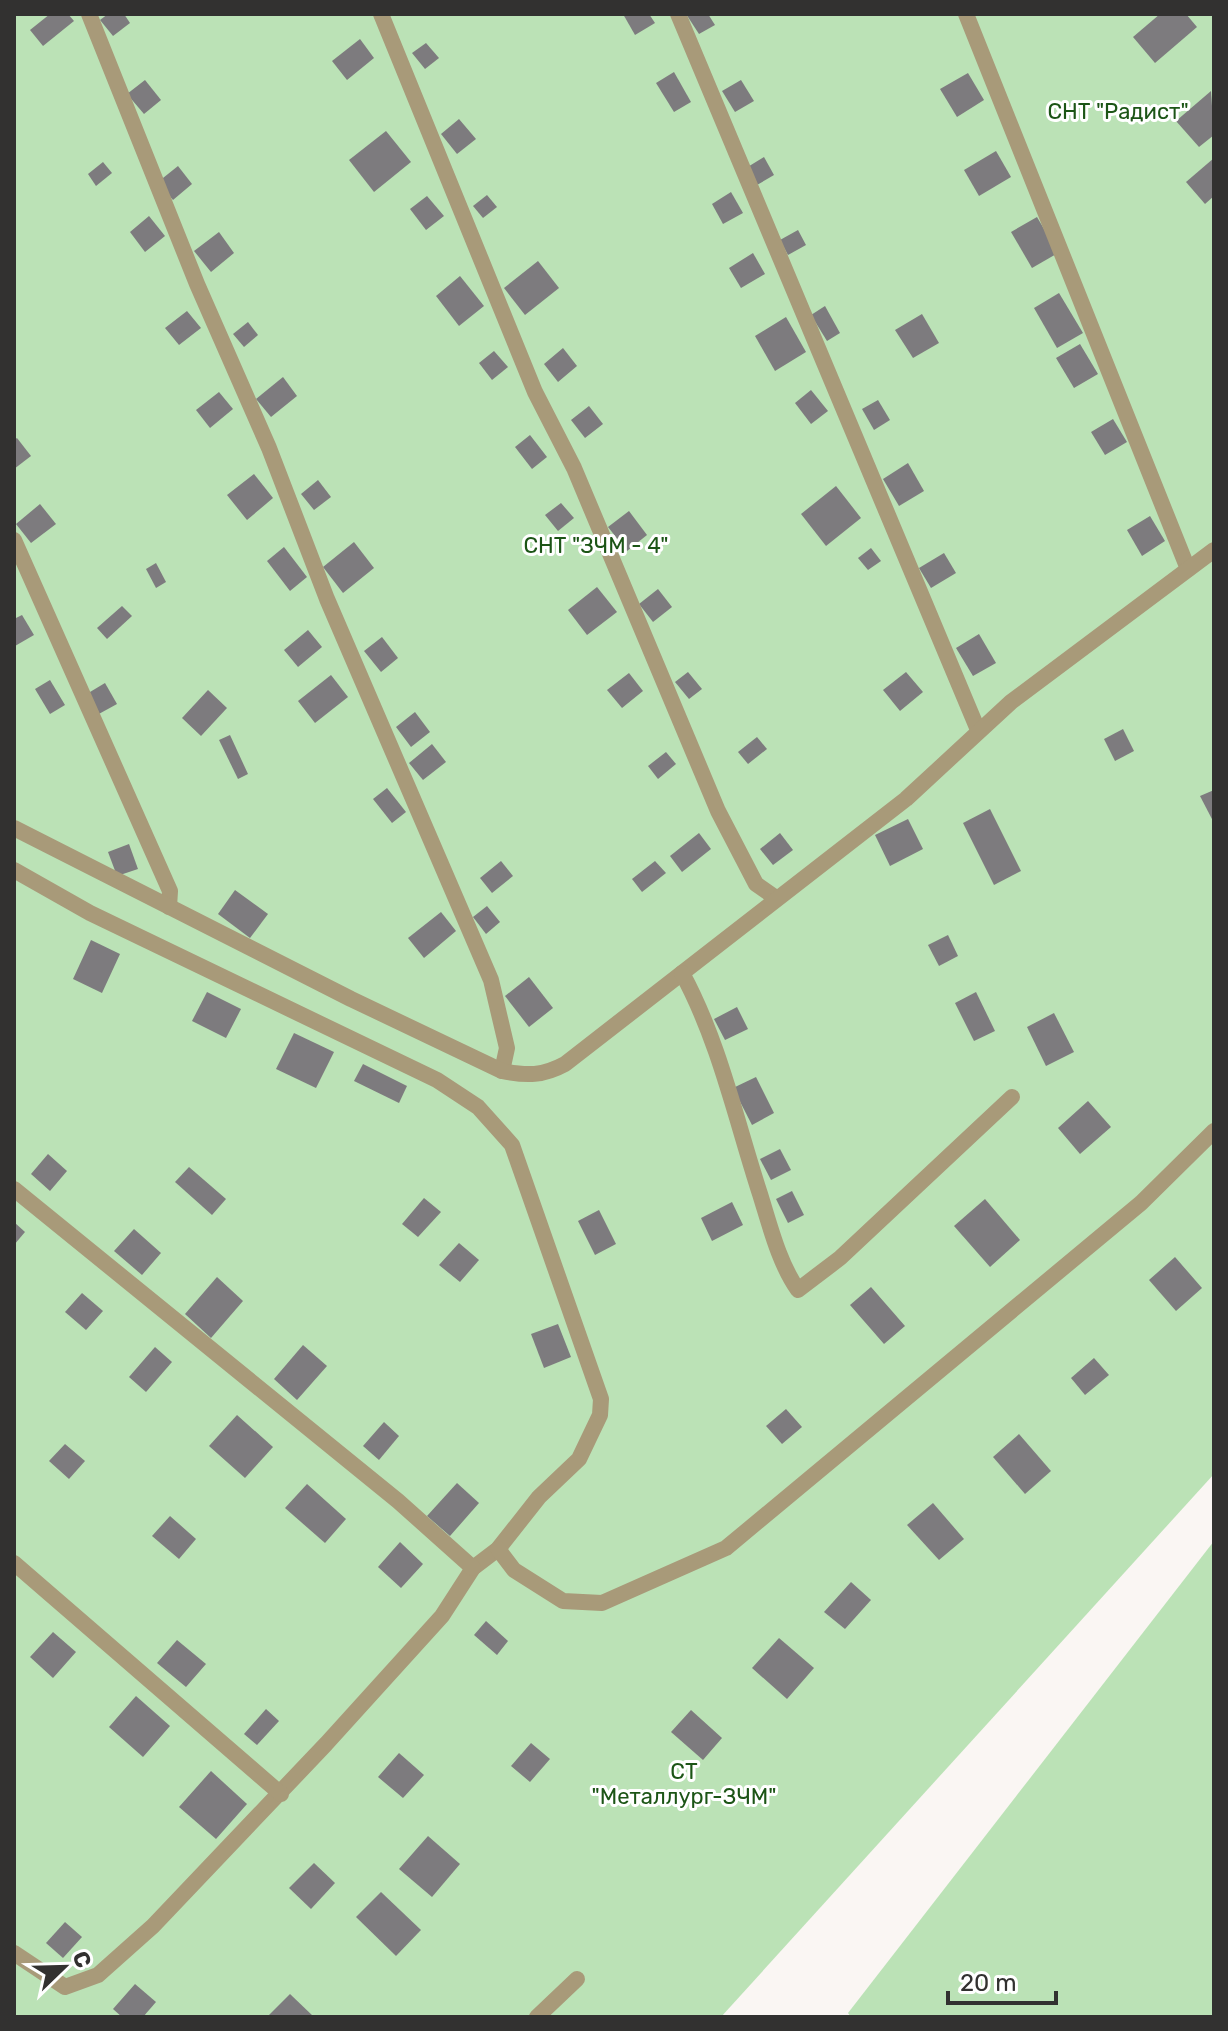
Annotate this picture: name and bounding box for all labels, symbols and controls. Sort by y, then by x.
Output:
park label: СНТ "Радист" [1047,98,1189,125]
park label: СНТ "ЗЧМ - 4" [523,532,669,559]
park label: СТ "Металлург-ЗЧМ" [592,1758,776,1810]
north arrow [24,1927,104,2007]
text: С [67,1947,97,1972]
scale bar [948,1955,1056,2005]
text: 20 m [960,1969,1017,1997]

